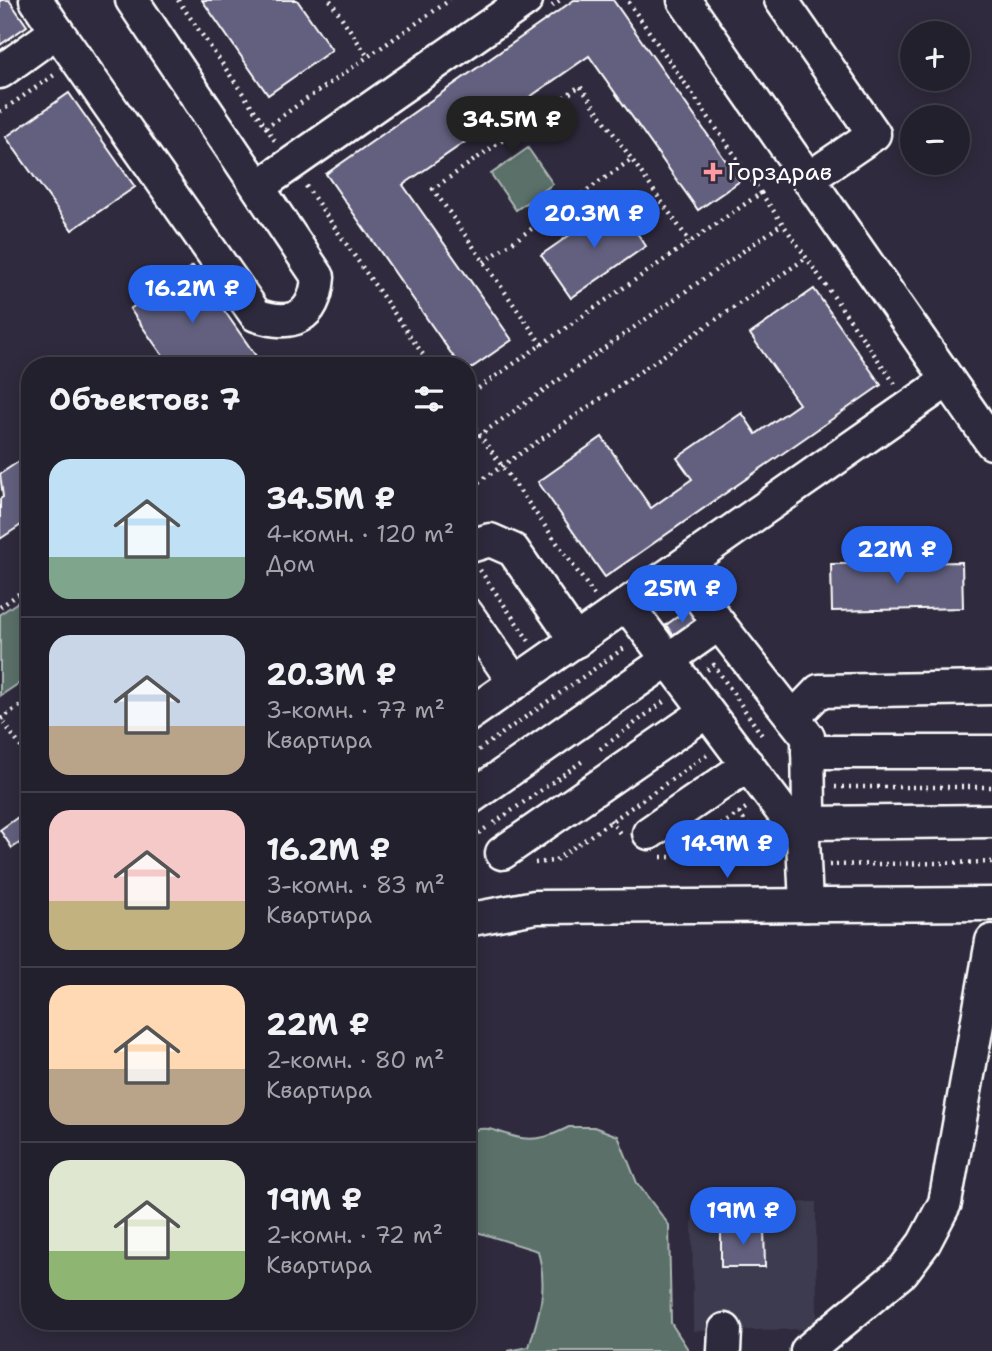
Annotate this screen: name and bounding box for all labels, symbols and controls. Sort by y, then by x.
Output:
map controls [900,21,970,175]
button: + [900,21,970,91]
pin: 34.5M ₽ [447,96,577,156]
text: 34.5M ₽ [462,104,562,134]
button: − [900,105,970,175]
place label: Горздрав [727,156,832,188]
marker: Горздрав [705,164,721,180]
pin: 20.3M ₽ [529,190,659,250]
text: 20.3M ₽ [544,198,644,228]
pin: 16.2M ₽ [127,266,257,325]
text: 16.2M ₽ [144,273,240,303]
text: Объектов: 7 [49,379,241,420]
icon: filters [410,380,448,418]
text: 34.5M ₽ [266,478,396,519]
icon: home [105,487,189,571]
text: 4-комн. · 120 m² [266,519,454,549]
pin: 22M ₽ [848,526,946,586]
text: 22M ₽ [857,534,937,564]
text: Дом [266,549,315,579]
pin: 25M ₽ [633,566,731,625]
text: 25M ₽ [643,573,721,603]
text: 20.3M ₽ [266,654,397,695]
icon: home [105,663,189,747]
text: 3-комн. · 77 m² [266,695,445,725]
text: Квартира [266,725,372,755]
pin: 14.9M ₽ [662,820,792,880]
text: 14.9M ₽ [681,828,773,858]
text: 16.2M ₽ [266,829,391,870]
icon: home [105,838,189,922]
text: 3-комн. · 83 m² [266,870,445,900]
text: Квартира [266,900,372,930]
text: 22M ₽ [266,1004,370,1045]
icon: home [105,1013,189,1097]
text: 2-комн. · 80 m² [266,1045,445,1075]
text: Квартира [266,1075,372,1105]
text: 19M ₽ [266,1179,362,1220]
icon: home [105,1188,189,1272]
pin: 19M ₽ [694,1188,792,1247]
text: 19M ₽ [706,1195,780,1225]
text: 2-комн. · 72 m² [266,1220,443,1250]
text: Квартира [266,1250,372,1280]

